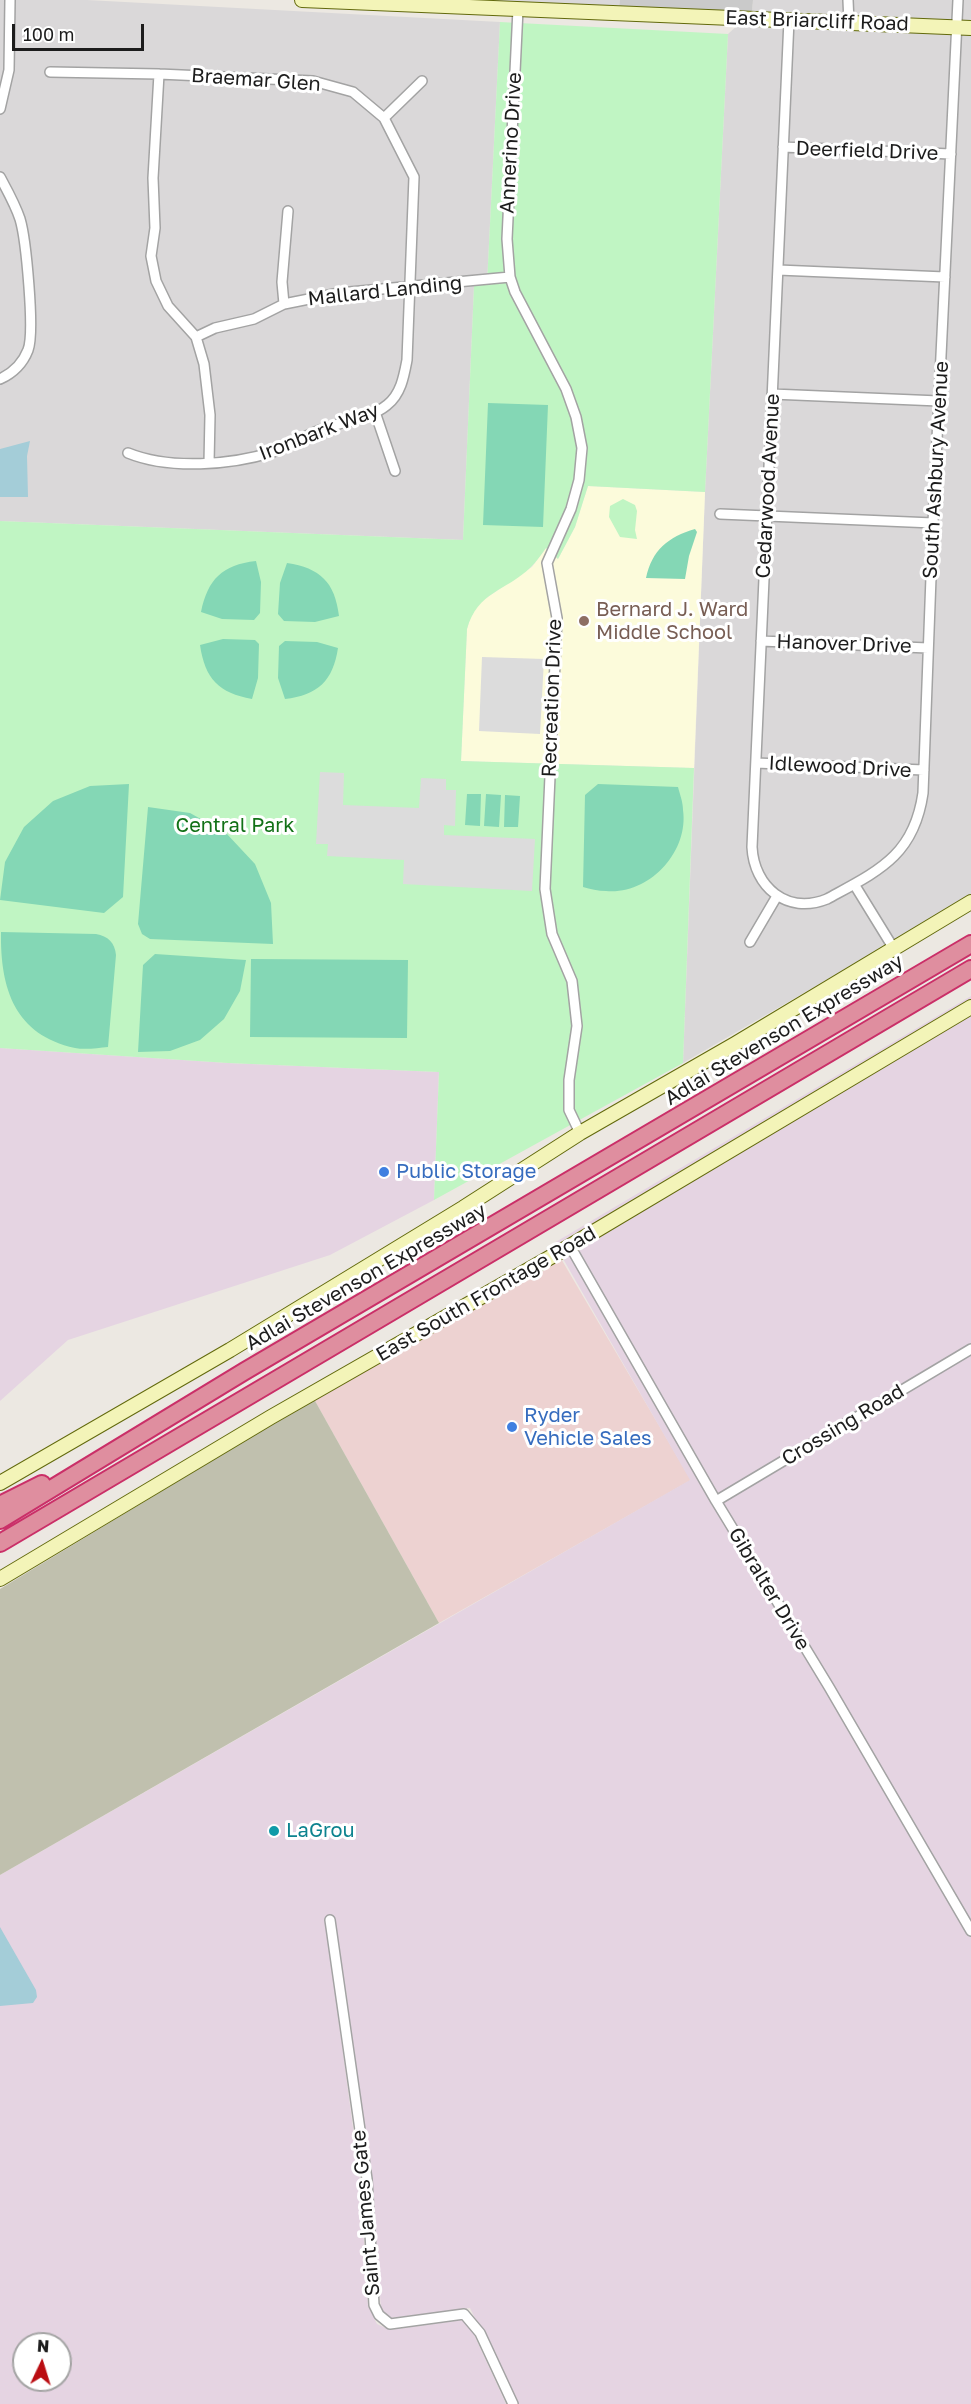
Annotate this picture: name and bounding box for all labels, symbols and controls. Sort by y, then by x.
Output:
street label: East Briarcliff Road [725,6,909,36]
scale bar [15,12,147,50]
text: 100 m [23,23,74,45]
street label: Braemar Glen [190,63,322,97]
street label: Annerino Drive [495,72,527,214]
street label: Deerfield Drive [795,137,939,165]
street label: Mallard Landing [307,271,463,311]
street label: South Ashbury Avenue [918,361,954,579]
street label: Cedarwood Avenue [751,393,785,579]
street label: Ironbark Way [256,398,382,466]
place label: Bernard J. Ward Middle School [596,598,748,645]
marker: Bernard J. Ward Middle School [577,614,591,628]
street label: Recreation Drive [537,618,567,778]
street label: Hanover Drive [776,630,912,658]
street label: Idlewood Drive [768,751,912,783]
park label: Central Park [176,814,294,838]
street label: Adlai Stevenson Expressway [661,949,907,1111]
place label: Public Storage [396,1160,536,1184]
marker: Public Storage [377,1165,391,1179]
street label: Adlai Stevenson Expressway [242,1198,490,1356]
street label: East South Frontage Road [372,1221,600,1367]
street label: Crossing Road [778,1379,908,1471]
place label: Ryder Vehicle Sales [524,1404,652,1451]
marker: Ryder Vehicle Sales [505,1420,519,1434]
street label: Gibralter Drive [723,1523,815,1655]
place label: LaGrou [286,1819,355,1843]
marker: LaGrou [267,1824,281,1838]
street label: Saint James Gate [347,2129,385,2297]
north arrow [12,2332,72,2392]
text: N [36,2336,50,2356]

